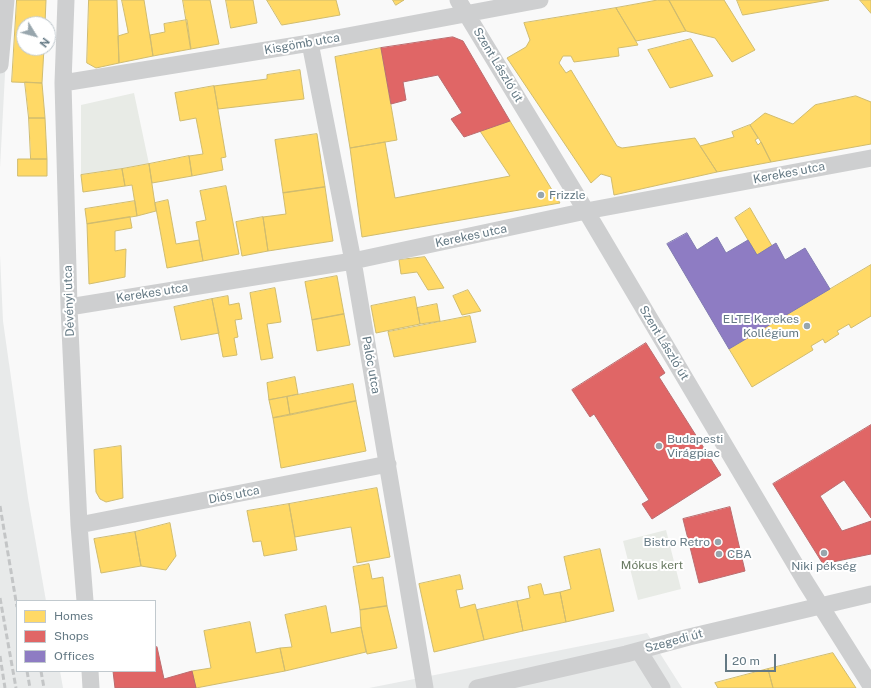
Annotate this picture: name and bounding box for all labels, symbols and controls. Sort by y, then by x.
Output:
north arrow [16,16,56,56]
street label: Szent László út [470,25,526,105]
street label: Kisgömb utca [263,30,341,58]
text: N [37,36,52,50]
street label: Kerekes utca [752,159,826,187]
place label: Frizzle [549,188,586,202]
marker: Frizzle [536,190,546,200]
street label: Kerekes utca [434,221,508,251]
street label: Dévényi utca [61,265,77,337]
street label: Kerekes utca [115,280,189,306]
street label: Szent László út [636,303,692,383]
place label: ELTE Kerekes Kollégium [723,312,799,340]
marker: ELTE Kerekes Kollégium [802,321,812,331]
street label: Palóc utca [359,335,383,395]
place label: Budapesti Virágpiac [667,432,723,460]
marker: Budapesti Virágpiac [654,441,664,451]
street label: Diós utca [207,483,261,507]
place label: Bistro Retro [644,535,710,549]
marker: Bistro Retro [713,537,723,547]
place label: CBA [727,547,752,561]
marker: Niki pékség [819,548,829,558]
marker: CBA [714,549,724,559]
park label: Mókus kert [621,558,683,572]
place label: Niki pékség [791,559,857,573]
legend [16,600,156,672]
text: Homes [54,609,93,623]
street label: Szegedi út [644,626,704,656]
text: Shops [54,629,89,643]
scale bar [727,646,778,672]
text: Offices [54,649,94,663]
text: 20 m [732,654,760,668]

